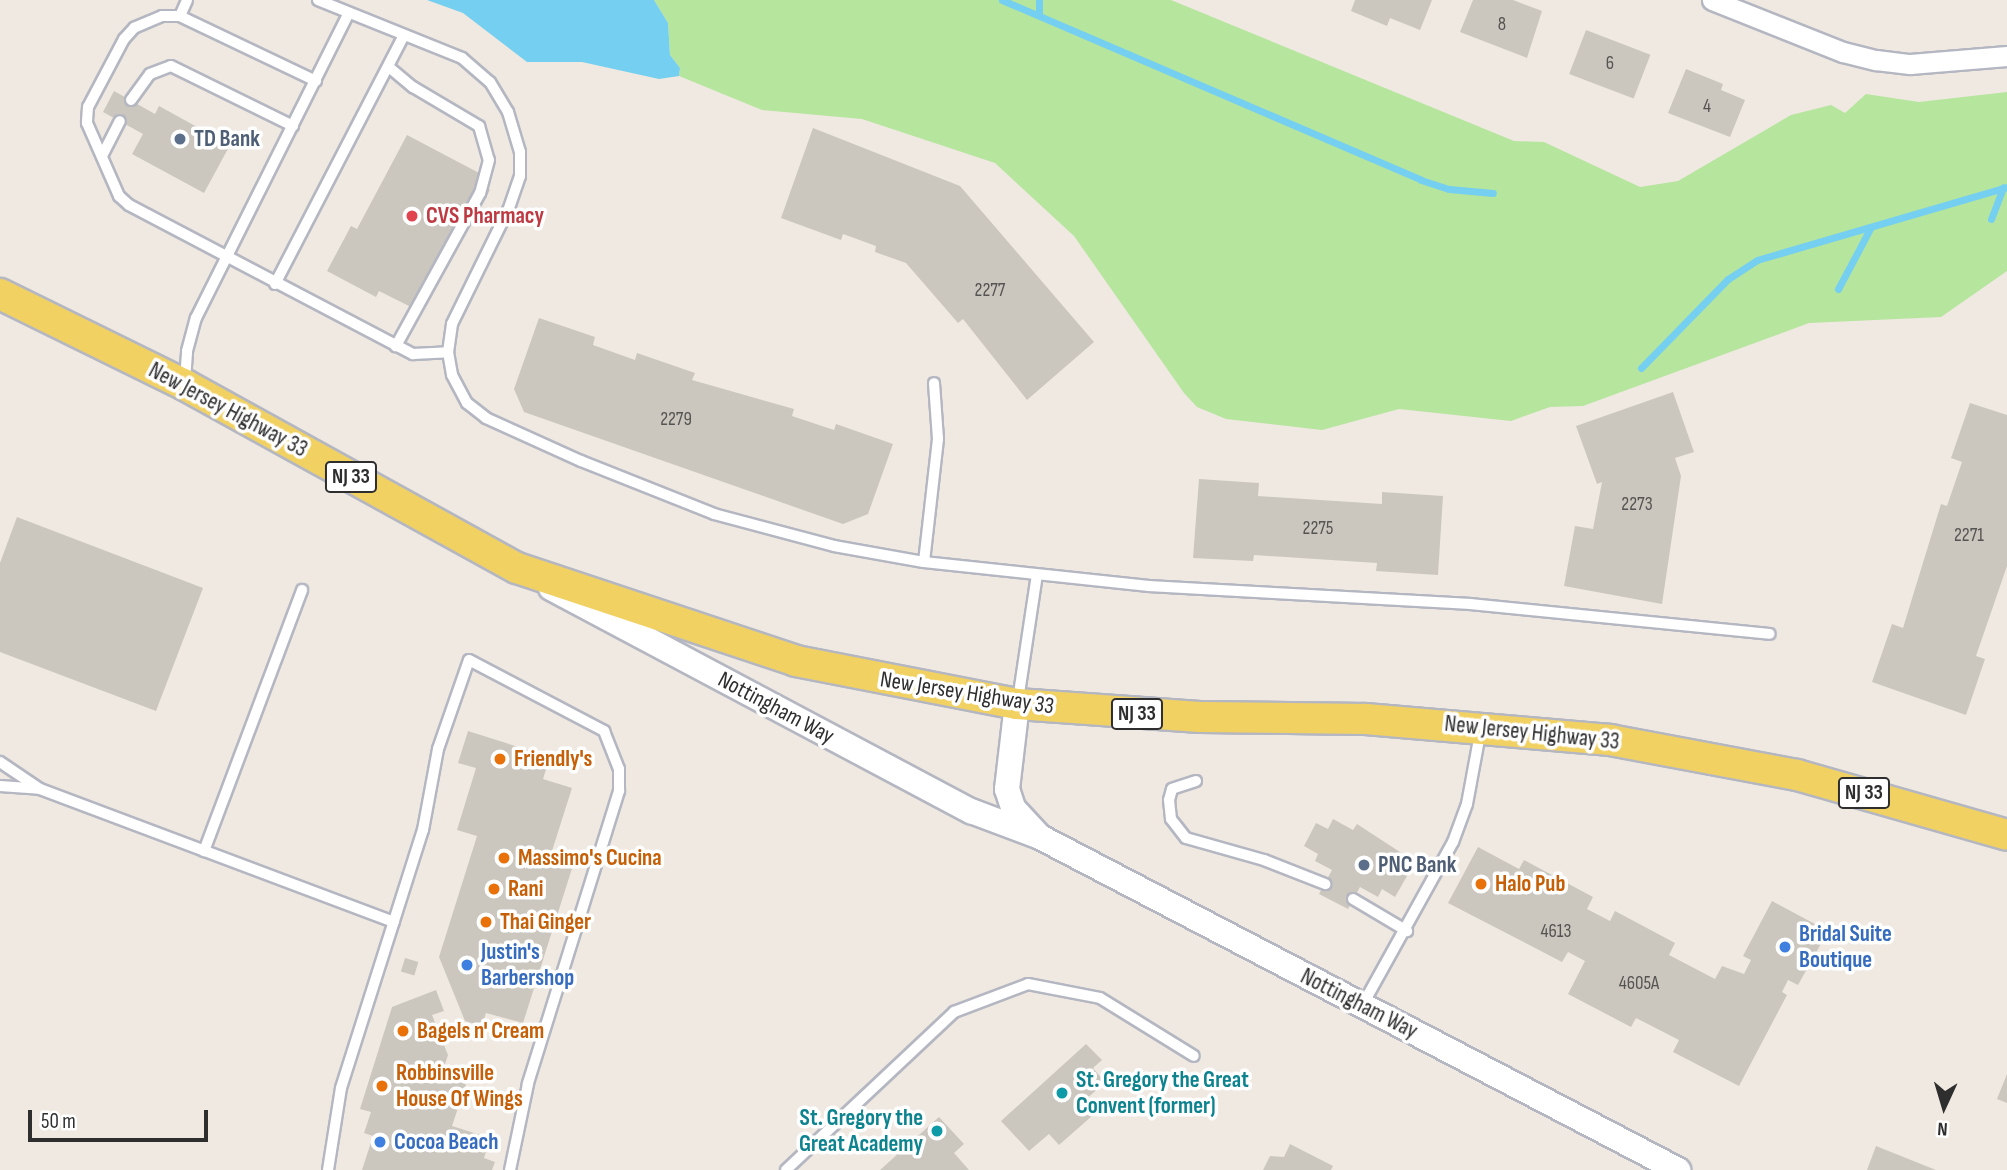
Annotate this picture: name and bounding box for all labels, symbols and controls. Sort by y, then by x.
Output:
house number: 8 [1498,14,1506,36]
house number: 6 [1606,53,1614,75]
house number: 4 [1703,96,1711,118]
place label: TD Bank [194,125,260,153]
marker: TD Bank [172,131,188,147]
place label: CVS Pharmacy [426,202,544,230]
marker: CVS Pharmacy [404,208,420,224]
house number: 2277 [975,280,1005,302]
street label: New Jersey Highway 33 [144,357,312,463]
house number: 2279 [660,409,692,431]
road number: NJ 33 [325,460,377,494]
house number: 2273 [1621,494,1653,516]
house number: 2275 [1303,518,1333,540]
house number: 2271 [1954,525,1984,547]
street label: Nottingham Way [713,666,839,750]
street label: New Jersey Highway 33 [878,666,1056,720]
road number: NJ 33 [1111,696,1163,732]
street label: New Jersey Highway 33 [1443,710,1621,756]
place label: Friendly's [514,745,592,773]
marker: Friendly's [492,751,508,767]
road number: NJ 33 [1838,776,1890,810]
place label: Massimo's Cucina [518,844,662,872]
marker: Massimo's Cucina [496,850,512,866]
place label: PNC Bank [1378,851,1456,879]
marker: PNC Bank [1356,857,1372,873]
place label: Halo Pub [1495,870,1565,898]
place label: Rani [508,875,543,903]
marker: Halo Pub [1473,876,1489,892]
marker: Rani [486,881,502,897]
place label: Thai Ginger [500,908,591,936]
marker: Thai Ginger [478,914,494,930]
place label: Bridal Suite Boutique [1799,920,1892,974]
house number: 4613 [1541,921,1571,943]
place label: Justin's Barbershop [481,938,574,992]
marker: Bridal Suite Boutique [1777,939,1793,955]
marker: Justin's Barbershop [459,957,475,973]
street label: Nottingham Way [1296,963,1422,1045]
house number: 4605A [1619,973,1659,995]
place label: Bagels n' Cream [417,1017,544,1045]
marker: Bagels n' Cream [395,1023,411,1039]
place label: Robbinsville House Of Wings [396,1059,523,1113]
place label: St. Gregory the Great Convent (former) [1076,1066,1249,1120]
north arrow [1909,1072,1979,1142]
marker: Robbinsville House Of Wings [374,1078,390,1094]
marker: St. Gregory the Great Convent (former) [1054,1085,1070,1101]
scale bar [32,1096,212,1140]
place label: St. Gregory the Great Academy [799,1104,923,1158]
text: 50 m [41,1109,76,1134]
text: N [1937,1117,1948,1140]
marker: St. Gregory the Great Academy [929,1123,945,1139]
place label: Cocoa Beach [394,1128,498,1156]
marker: Cocoa Beach [372,1134,388,1150]

